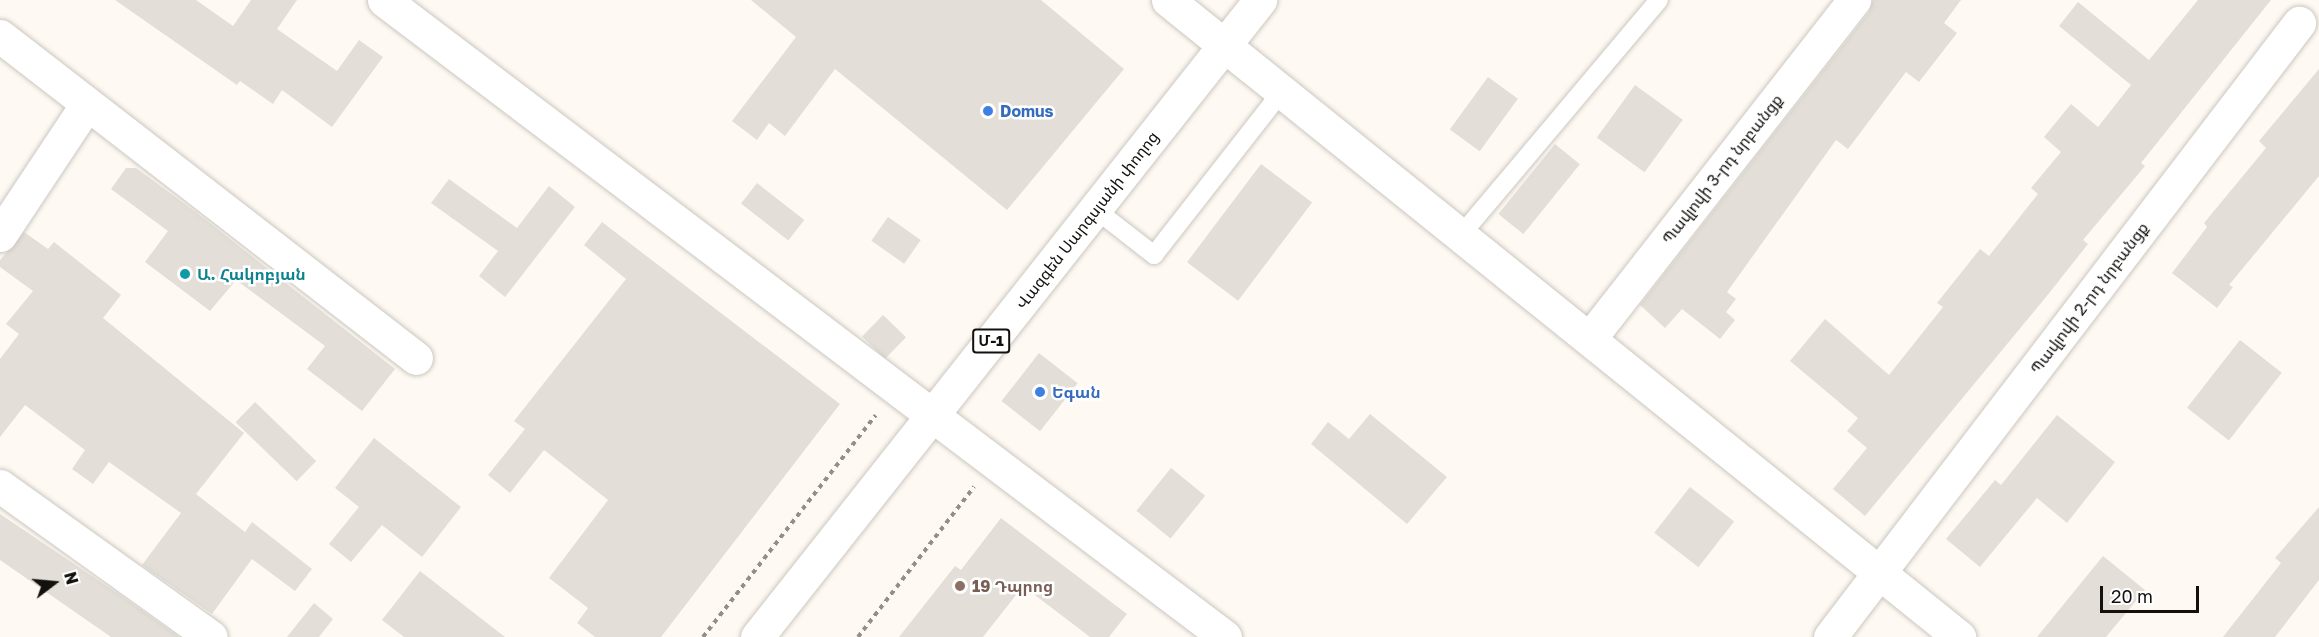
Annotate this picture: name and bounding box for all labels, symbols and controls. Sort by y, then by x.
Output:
street label: Պավլովի 3-րդ նրբանցք [1658,90,1786,248]
place label: Domus [1000,101,1054,121]
marker: Domus [981,104,995,118]
street label: Վազգեն Սարգսյանի փողոց [1012,127,1162,313]
street label: Պավլովի 2-րդ նրբանցք [2026,218,2152,378]
place label: Ա. Հակոբյան [197,264,306,284]
marker: Ա. Հակոբյան [178,267,192,281]
road number: Մ-1 [972,329,1010,353]
place label: Եգան [1052,382,1101,402]
marker: Եգան [1033,385,1047,399]
north arrow [24,553,84,613]
text: N [60,569,83,587]
scale bar [2103,574,2202,612]
place label: 19 Դպրոց [972,576,1053,596]
marker: 19 Դպրոց [953,579,967,593]
text: 20 m [2111,585,2153,607]

